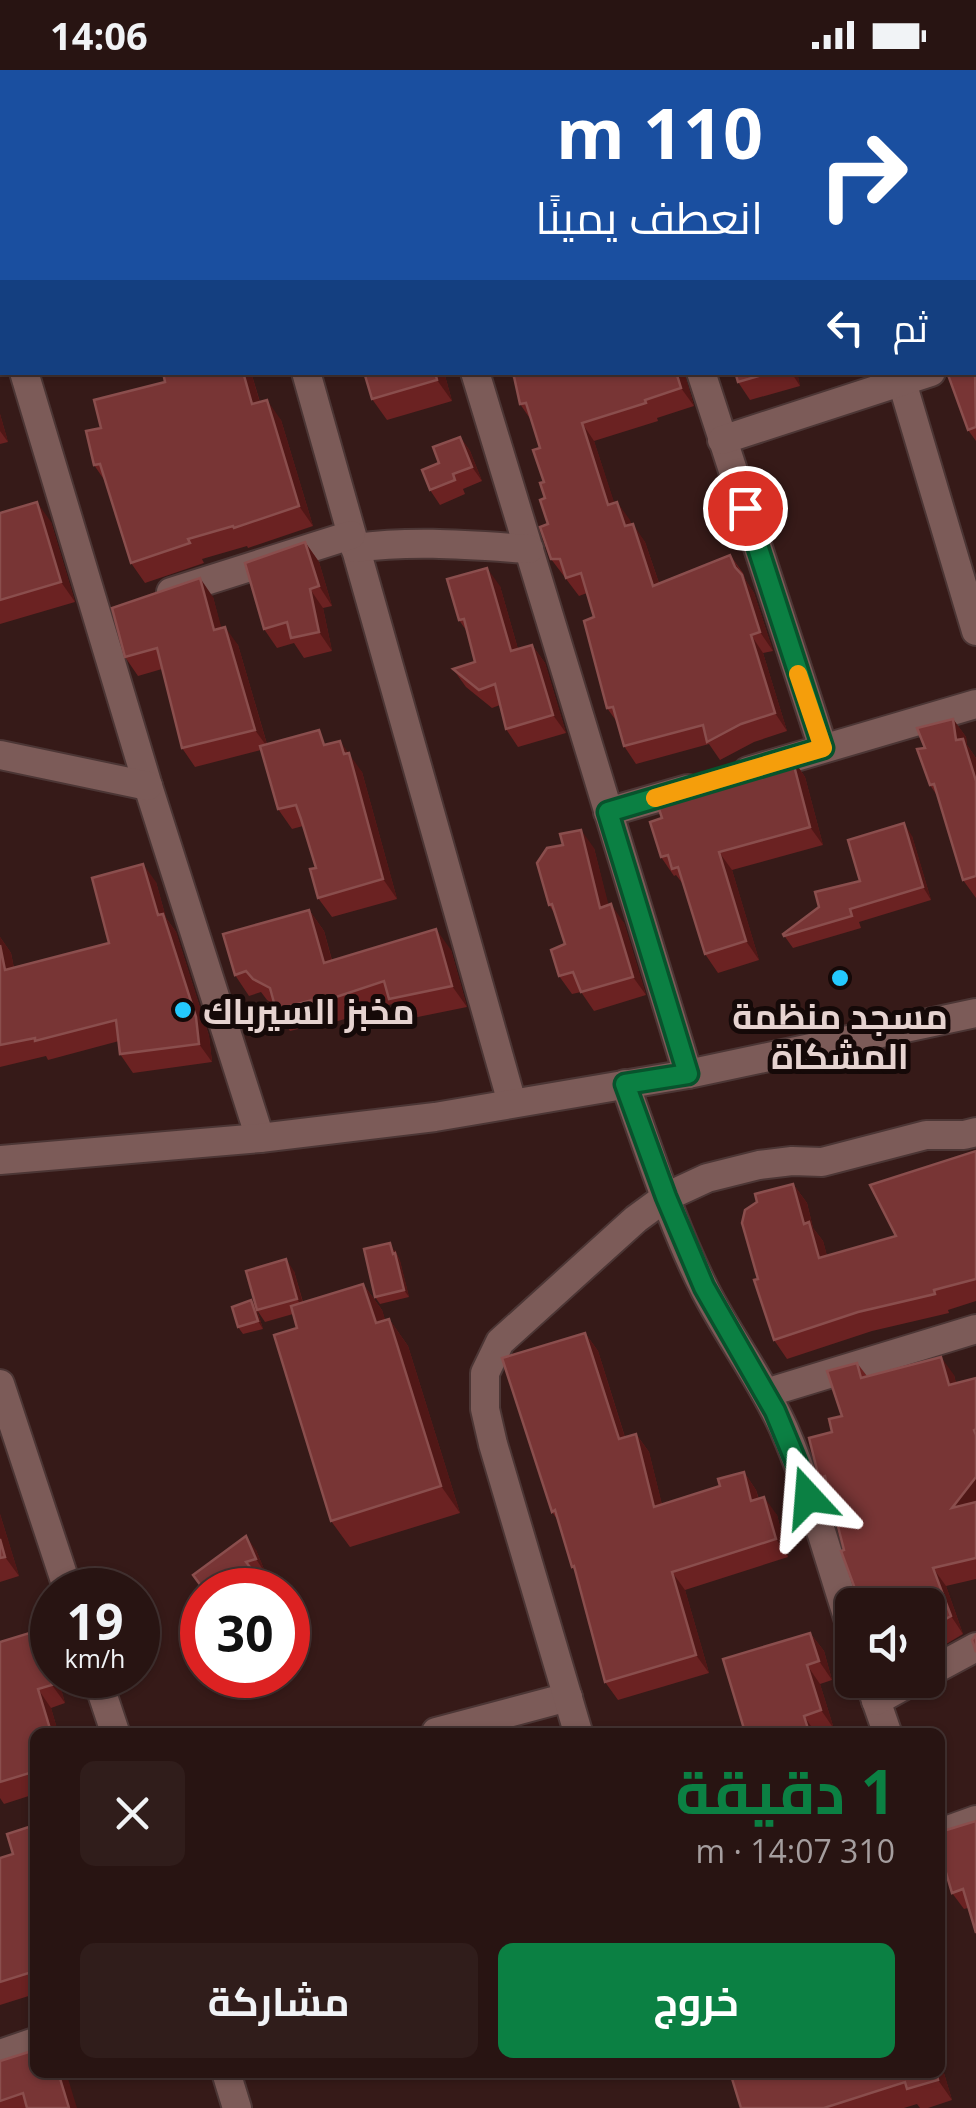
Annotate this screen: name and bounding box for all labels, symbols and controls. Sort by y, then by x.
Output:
text: 14:06 [50,9,148,61]
text: 110 m [556,84,763,180]
icon: right [798,110,928,240]
text: انعطف يمينًا [535,186,763,247]
icon: left [818,300,873,355]
text: ثم [893,301,928,353]
pin [703,466,788,551]
icon: arrive [718,481,773,536]
marker: مسجد منظمة المشكاة [829,967,851,989]
place label: مخبز السيرباك [203,987,415,1034]
place label: مسجد منظمة المشكاة [732,992,948,1079]
marker: مخبز السيرباك [172,999,194,1021]
position arrow [756,1445,860,1549]
speed limit sign: 30 [180,1568,310,1698]
text: 19 [66,1587,124,1655]
map controls [835,1588,945,1698]
button: sound [835,1588,945,1698]
text: km/h [65,1641,125,1675]
text: 1 دقيقة [675,1750,895,1832]
button: close [80,1761,185,1866]
text: 310 m · 14:07 [696,1829,895,1872]
button: مشاركة [80,1943,478,2058]
button: خروج [498,1943,895,2058]

